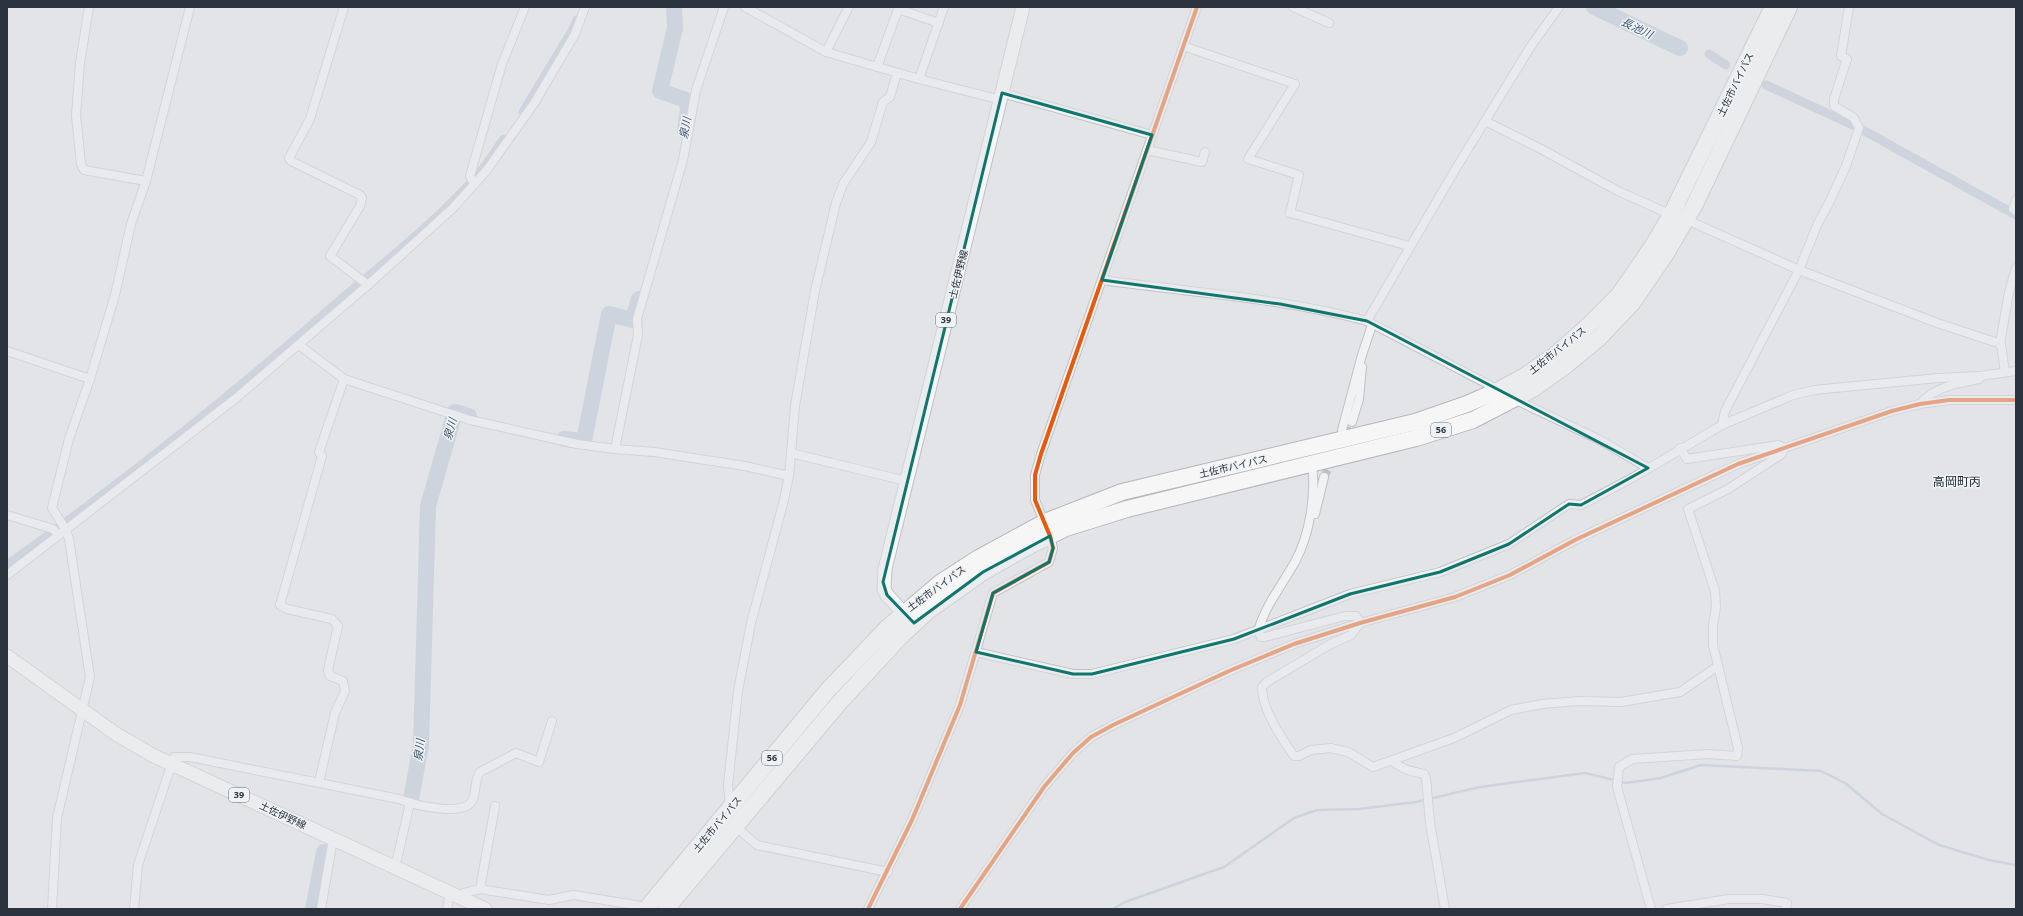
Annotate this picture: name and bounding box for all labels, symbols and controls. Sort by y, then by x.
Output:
water label: 長池川 [1619,14,1656,42]
street label: 土佐市バイパス [1713,50,1757,118]
water label: 泉川 [675,115,694,140]
street label: 土佐伊野線 [945,248,971,300]
road number: 39 [936,313,956,327]
street label: 土佐市バイパス [1525,323,1589,377]
water label: 泉川 [439,415,460,442]
road number: 56 [1431,423,1451,437]
street label: 土佐市バイパス [1197,451,1269,481]
district label: 高岡町丙 [1933,473,1981,490]
street label: 土佐市バイパス [904,562,968,614]
water label: 泉川 [410,737,427,762]
road number: 56 [762,751,782,765]
road number: 39 [229,788,249,802]
street label: 土佐市バイパス [689,793,745,855]
street label: 土佐伊野線 [257,798,309,832]

